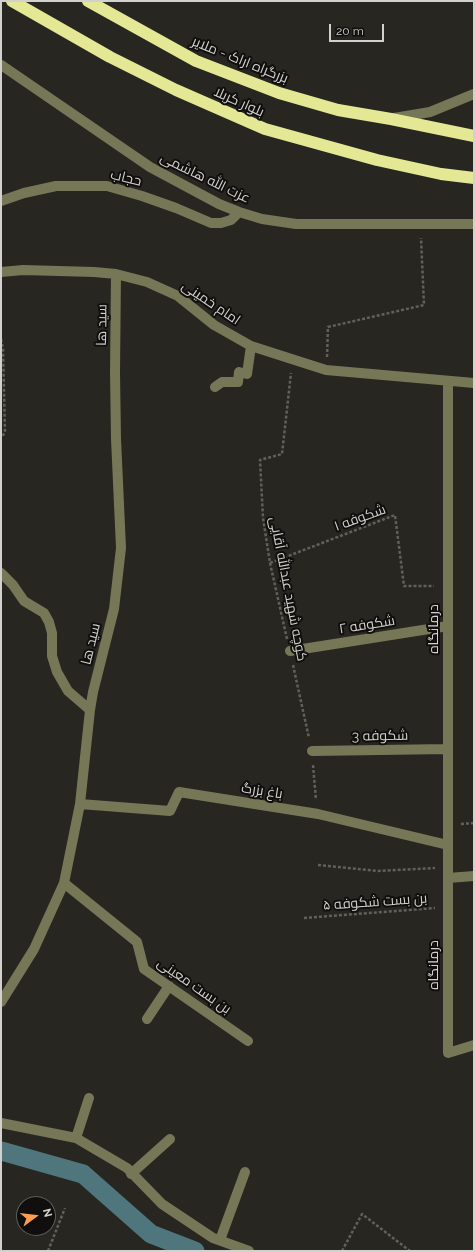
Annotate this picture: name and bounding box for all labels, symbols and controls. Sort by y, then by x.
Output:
scale bar [331,16,386,42]
text: 20 m [336,24,364,38]
street label: بزرگراه اراک - ملایر [189,33,291,87]
street label: بلوار کربلا [211,84,267,120]
street label: عزت الله هاشمی [157,149,253,207]
street label: حجاب [109,166,143,190]
street label: امام خمینی [179,277,243,329]
street label: سید ها [93,304,111,346]
street label: شکوفه ۱ [332,501,388,535]
street label: کوچه شهید عبدالله آقایی [266,515,310,663]
street label: درمانگاه [426,604,442,654]
street label: شکوفه ۲ [338,612,396,638]
street label: سید ها [78,622,104,666]
street label: شکوفه 3 [352,727,408,745]
street label: باغ بزرگ [240,779,284,803]
street label: بن بست شکوفه ۵ [322,890,428,914]
street label: درمانگاه [426,940,442,990]
street label: بن بست معینی [154,954,234,1018]
north arrow [16,1196,56,1236]
text: N [40,1207,54,1219]

